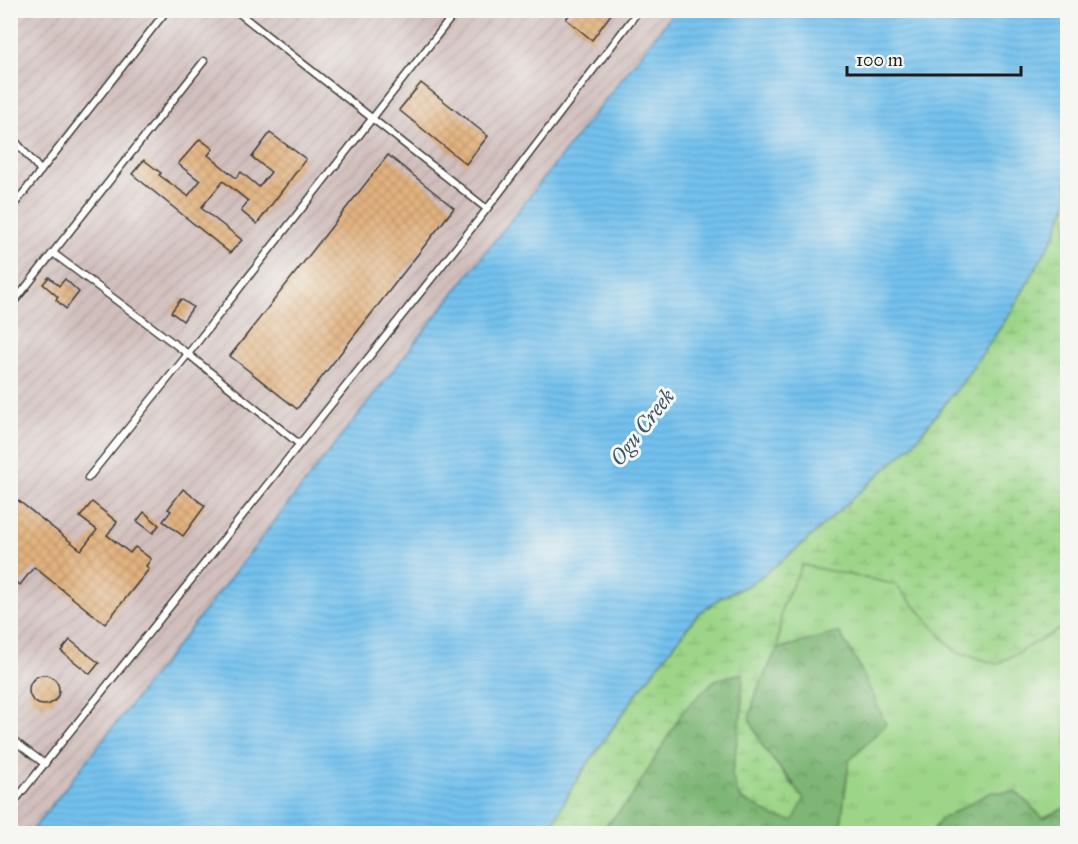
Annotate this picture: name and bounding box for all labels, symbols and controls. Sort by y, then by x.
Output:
scale bar [847,39,1021,77]
text: 100 m [856,49,903,71]
water label: Ogu Creek [604,383,680,471]

